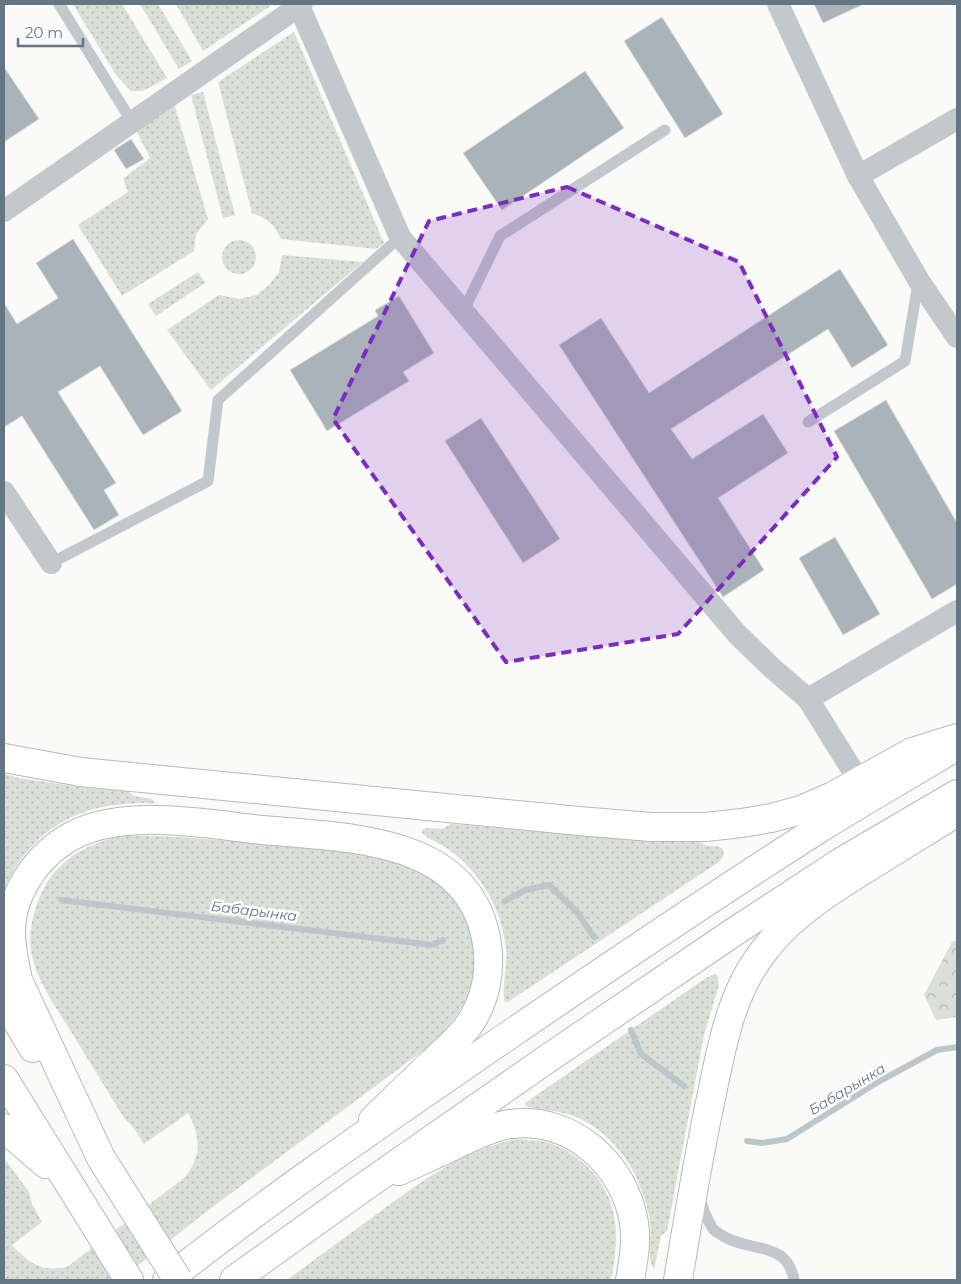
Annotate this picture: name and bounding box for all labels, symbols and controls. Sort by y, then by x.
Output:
scale bar [18,15,82,47]
text: 20 m [25,23,63,42]
water label: Бабарынка [210,897,298,925]
water label: Бабарынка [805,1059,889,1119]

